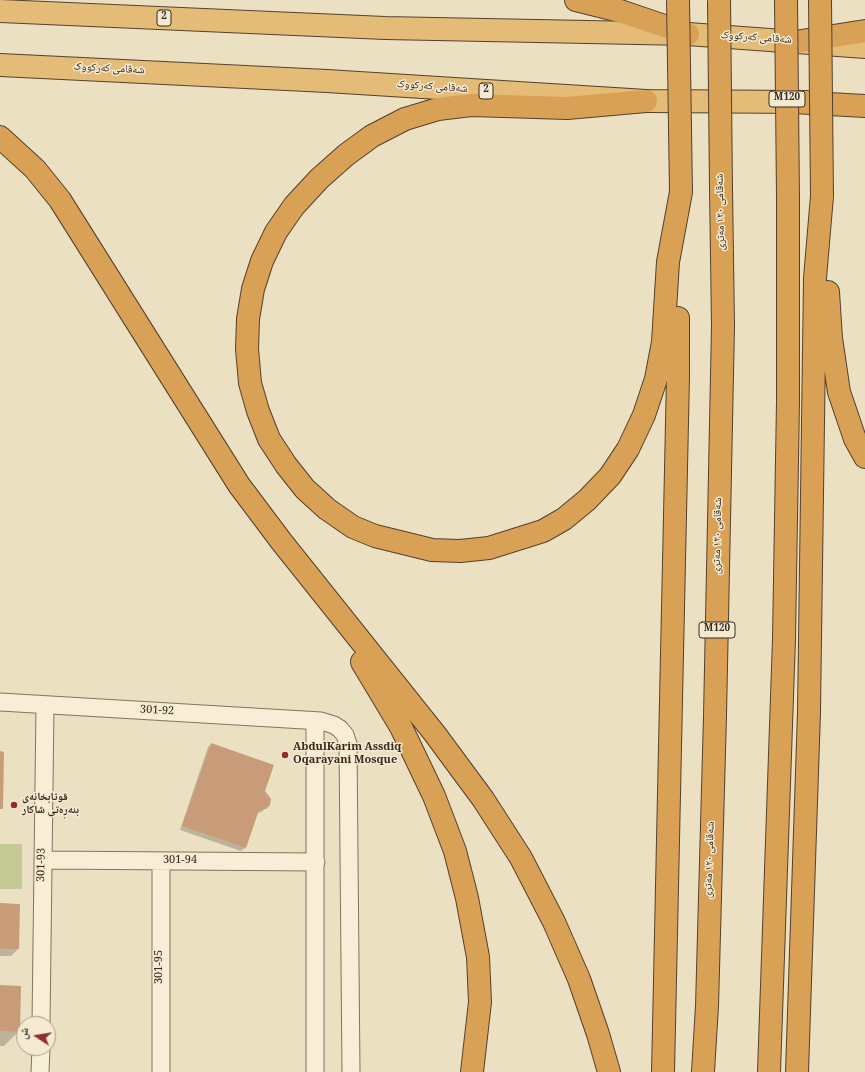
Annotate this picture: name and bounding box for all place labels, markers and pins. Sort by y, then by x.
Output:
place label: AbdulKarim Assdiq Oqarayani Mosque [293,742,401,768]
marker: AbdulKarim Assdiq Oqarayani Mosque [280,750,290,760]
place label: قوتابخانەی بنەڕەتی شاکار [22,792,79,818]
marker: قوتابخانەی بنەڕەتی شاکار [9,800,19,810]

